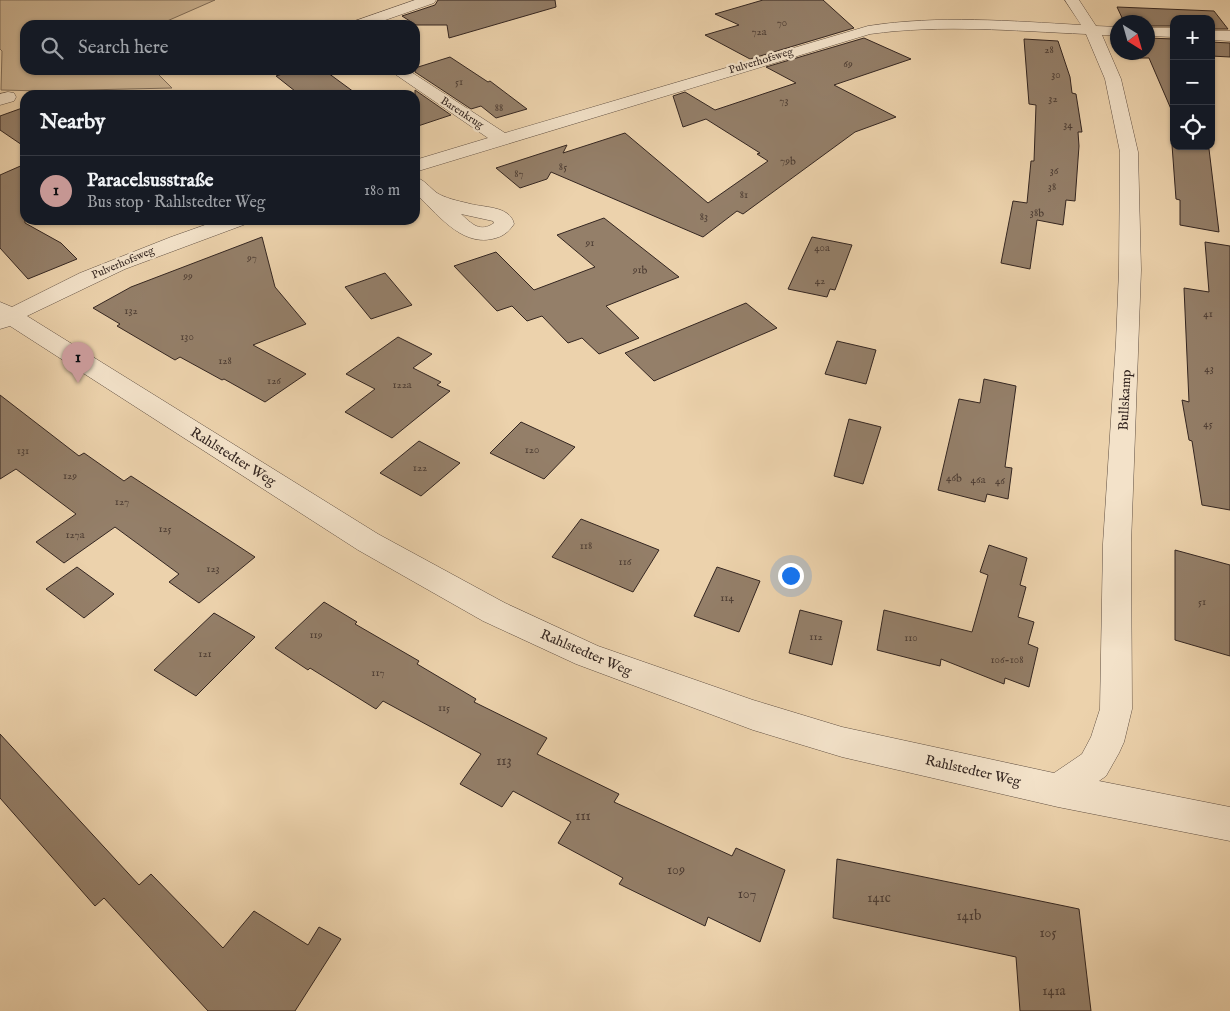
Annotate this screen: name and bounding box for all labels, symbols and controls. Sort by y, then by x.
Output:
north arrow [1110,15,1155,60]
map controls [1170,15,1215,150]
button: + [1170,15,1215,60]
house number: 70 [777,16,787,30]
search box [20,20,420,75]
house number: 72a [751,25,767,39]
icon: search [38,34,66,62]
text: Search here [78,36,169,60]
house number: 28 [1044,43,1054,57]
street label: Pulverhofsweg [727,44,796,77]
house number: 69 [843,57,853,71]
button: − [1170,60,1215,105]
house number: 30 [1051,68,1061,82]
house number: 51 [455,75,463,89]
house number: 32 [1048,92,1058,106]
street label: Barenkrug [438,94,487,133]
house number: 73 [779,94,789,108]
house number: 88 [495,101,503,115]
button: locate [1170,105,1215,150]
text: Nearby [40,109,105,136]
house number: 34 [1063,118,1073,132]
house number: 79b [780,154,796,168]
house number: 85 [559,160,567,174]
house number: 36 [1050,164,1059,178]
house number: 87 [514,167,524,181]
text: Paracelsusstraße [87,169,213,193]
house number: 38 [1048,180,1056,194]
text: 1 [53,181,59,201]
text: 180 m [364,181,400,201]
house number: 81 [740,188,748,202]
text: Bus stop · Rahlstedter Weg [87,193,265,213]
house number: 38b [1030,206,1044,220]
house number: 83 [700,210,708,224]
house number: 91 [585,236,594,250]
house number: 40a [814,241,830,255]
street label: Pulverhofsweg [90,243,157,282]
house number: 97 [246,251,257,265]
house number: 91b [632,263,647,277]
house number: 99 [182,269,193,283]
house number: 42 [815,274,825,288]
house number: 132 [124,304,138,318]
house number: 41 [1203,307,1213,321]
house number: 130 [180,330,194,344]
pin: 1 [62,342,94,383]
house number: 128 [218,354,232,368]
house number: 43 [1204,362,1214,376]
street label: Bullskamp [1114,369,1136,431]
house number: 126 [267,374,281,388]
house number: 122a [392,378,412,392]
house number: 45 [1203,417,1213,431]
street label: Rahlstedter Weg [187,423,280,491]
house number: 120 [525,443,539,457]
house number: 131 [17,444,29,458]
house number: 122 [413,461,427,475]
house number: 129 [63,469,77,483]
house number: 46b [946,471,962,485]
house number: 46a [971,473,986,487]
house number: 46 [995,474,1005,488]
house number: 127 [115,495,129,509]
house number: 125 [158,522,172,536]
house number: 127a [65,528,85,542]
house number: 118 [580,539,592,553]
house number: 116 [619,555,632,569]
house number: 123 [206,562,220,576]
your location [778,563,804,589]
house number: 114 [720,591,734,605]
house number: 51 [1198,595,1206,609]
street label: Rahlstedter Weg [538,626,635,681]
house number: 119 [310,628,323,642]
house number: 112 [809,630,823,644]
house number: 110 [904,631,918,645]
house number: 121 [198,647,212,661]
house number: 106-108 [991,653,1023,667]
house number: 117 [371,666,385,680]
house number: 115 [438,701,450,715]
street label: Rahlstedter Weg [923,751,1023,791]
house number: 113 [496,752,512,770]
house number: 111 [575,807,591,825]
house number: 109 [667,861,685,879]
house number: 107 [738,885,756,903]
house number: 141c [867,889,891,907]
house number: 141b [957,907,981,925]
house number: 105 [1039,924,1057,942]
house number: 141a [1042,982,1067,1000]

